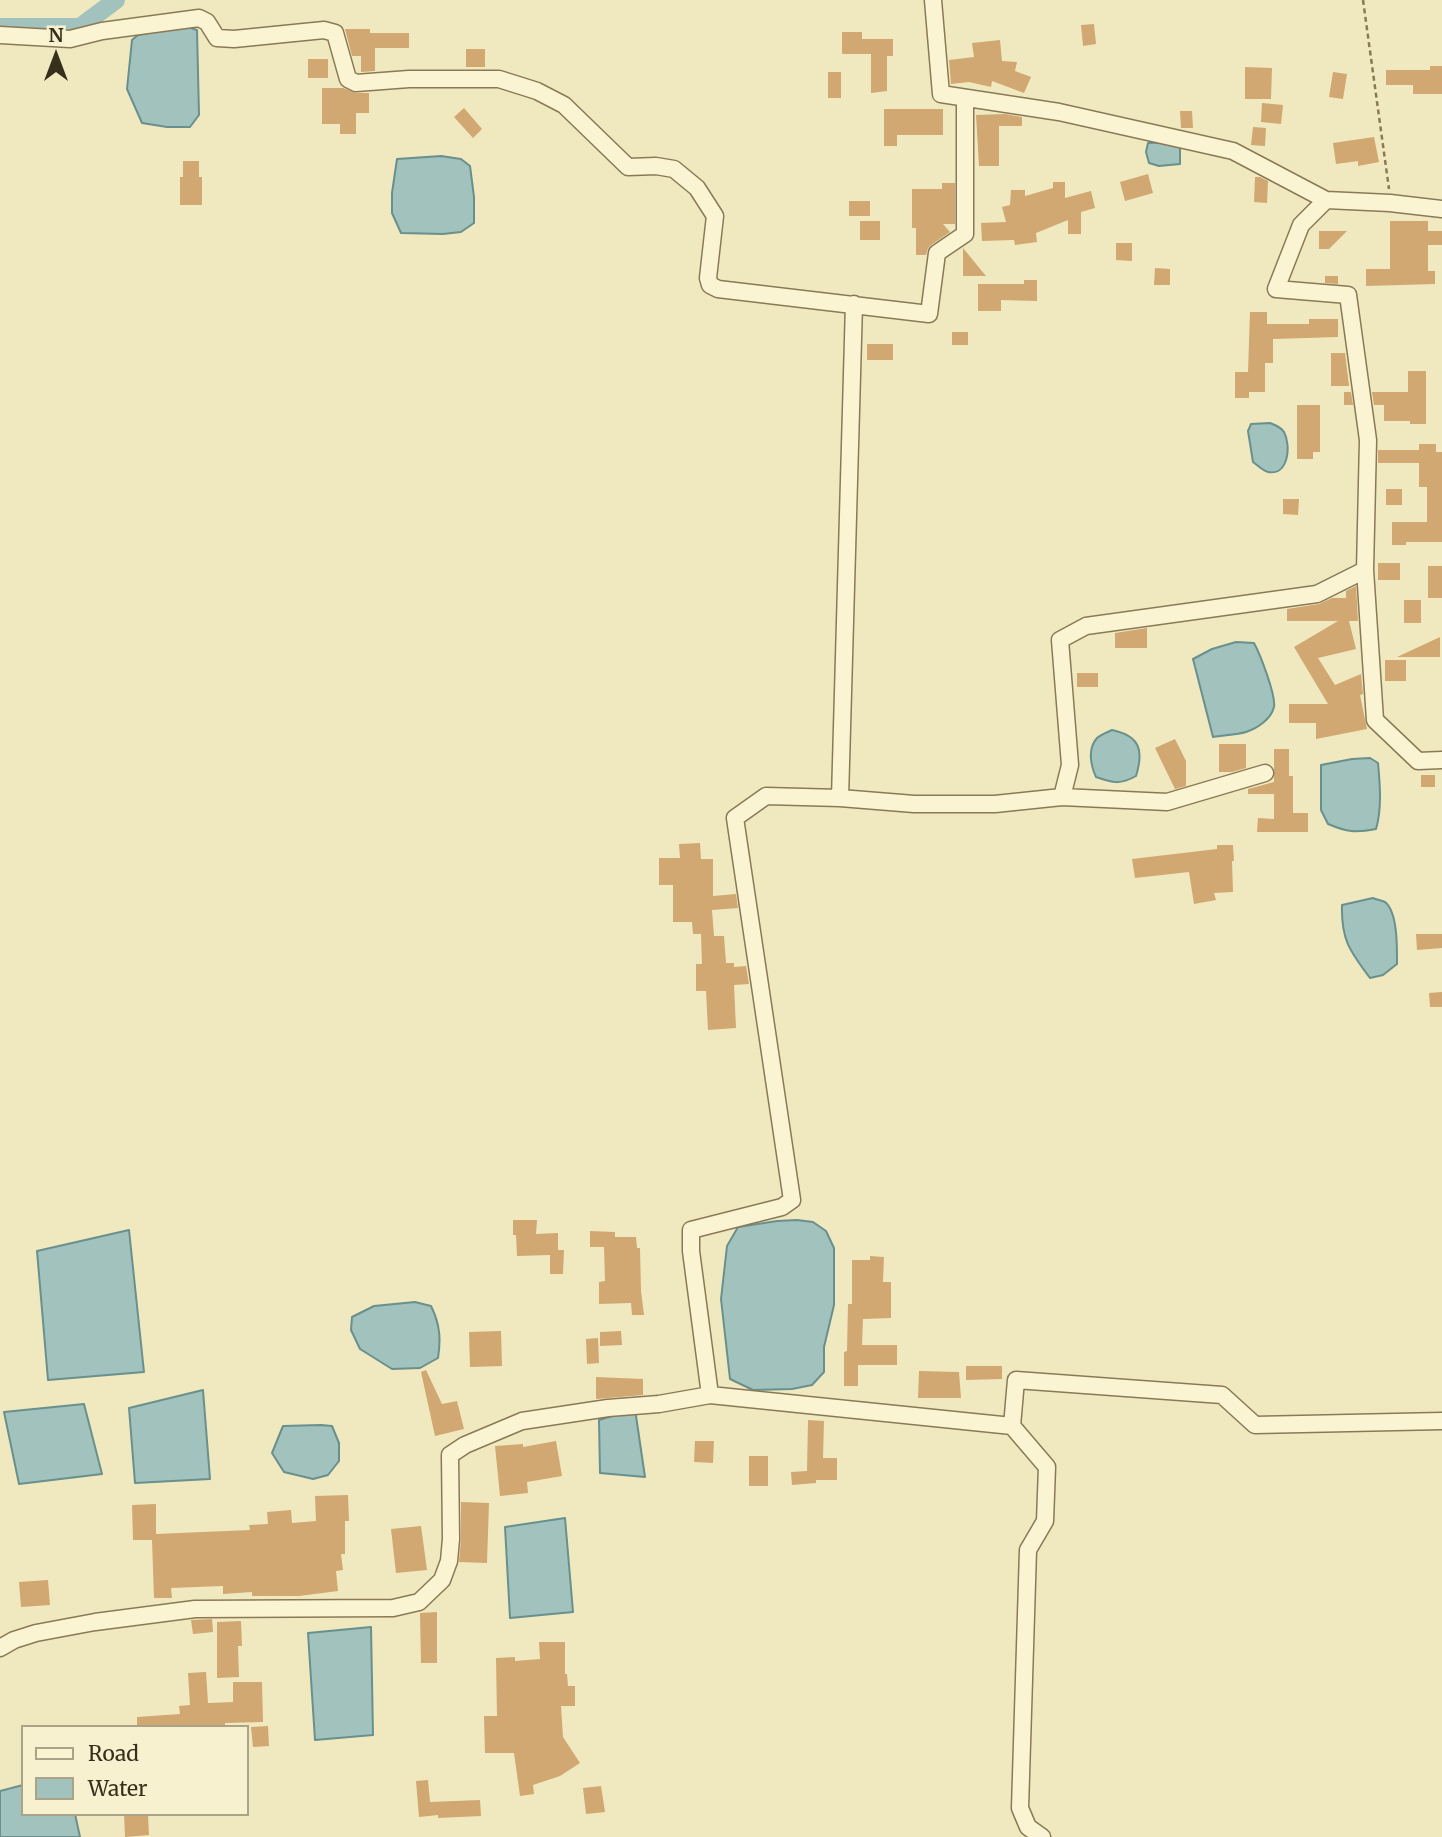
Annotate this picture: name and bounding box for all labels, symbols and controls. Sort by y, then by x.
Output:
north arrow [21,21,91,91]
text: N [48,23,64,47]
legend [21,1725,248,1816]
text: Road [88,1740,139,1767]
text: Water [88,1775,147,1802]

